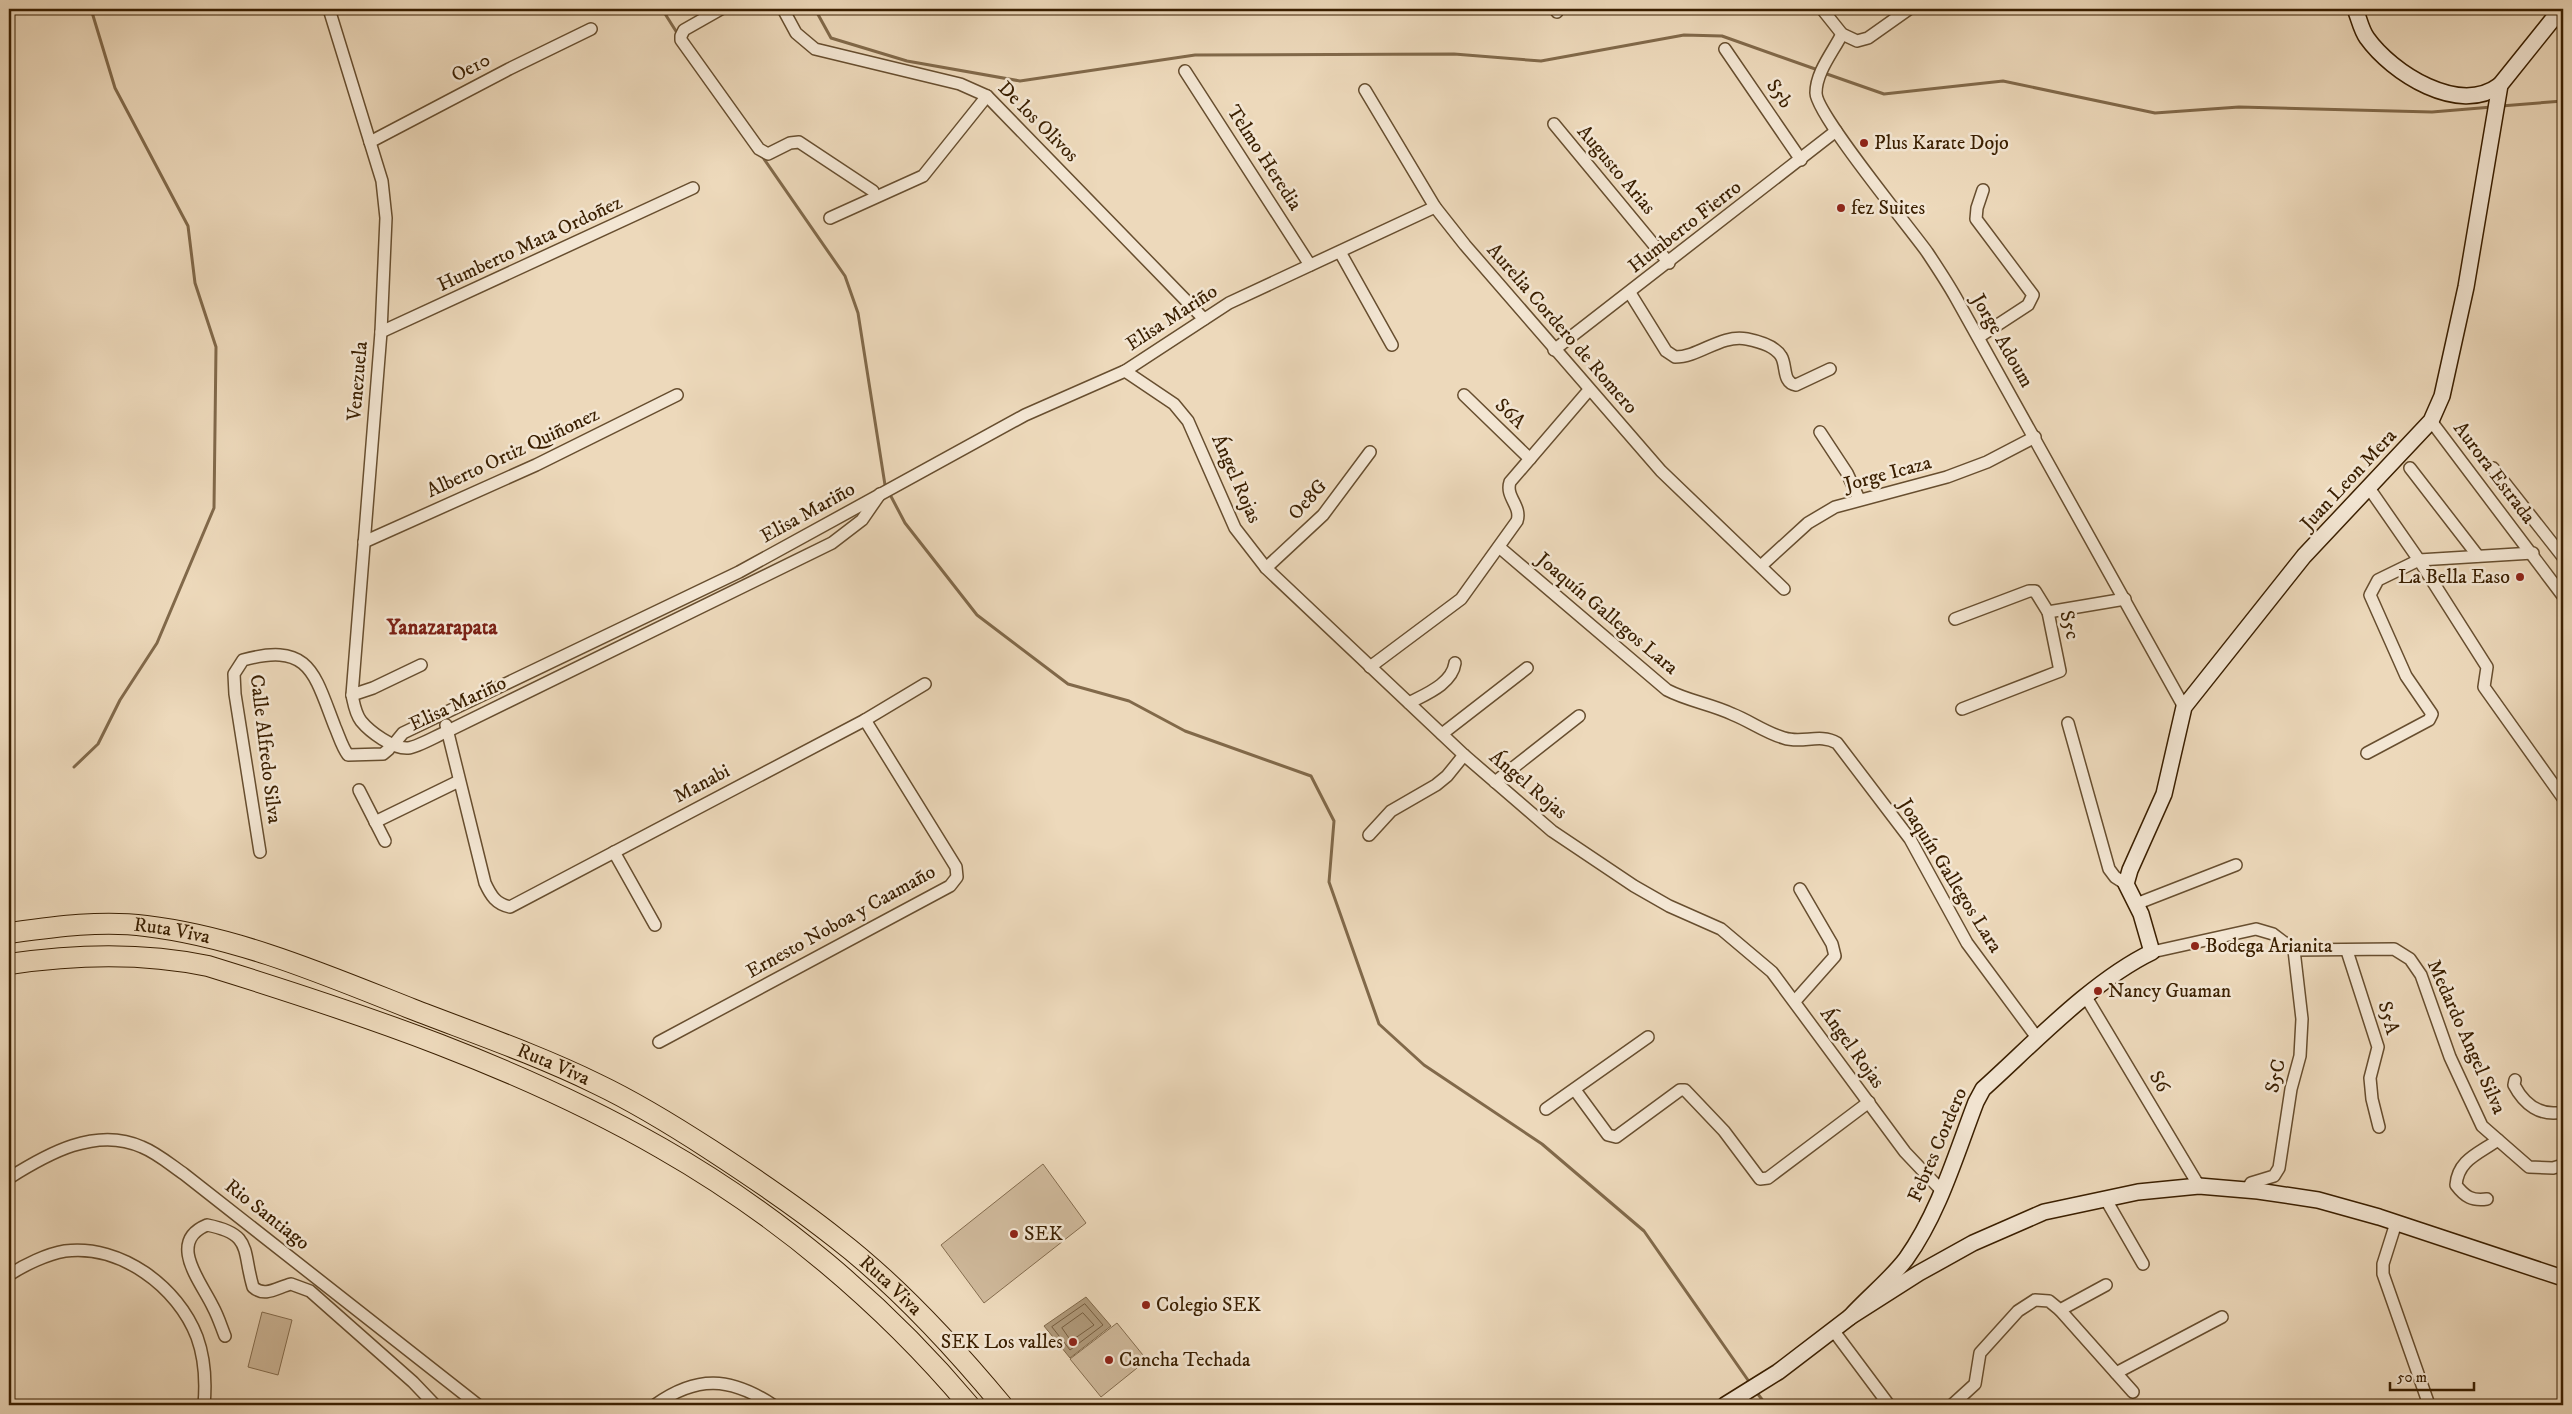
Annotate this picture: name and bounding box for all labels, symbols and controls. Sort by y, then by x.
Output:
street label: Oe10 [447,48,495,88]
street label: S5b [1760,75,1798,113]
street label: De los Olivos [992,76,1084,168]
street label: Telmo Heredia [1221,101,1308,216]
street label: Augusto Arias [1571,120,1661,220]
place label: Plus Karate Dojo [1874,131,2009,156]
marker: Plus Karate Dojo [1858,137,1870,149]
street label: Humberto Fierro [1623,175,1747,279]
street label: Humberto Mata Ordoñez [434,190,627,298]
place label: fez Suites [1851,196,1925,221]
marker: fez Suites [1835,202,1847,214]
street label: Aurelia Cordero de Romero [1481,239,1643,419]
street label: Elisa Mariño [1121,279,1223,357]
street label: Jorge Adoum [1964,288,2039,392]
street label: Venezuela [342,340,374,423]
street label: S6A [1489,393,1531,435]
street label: Alberto Ortiz Quiñonez [423,402,604,504]
street label: Aurora Estrada [2447,417,2541,529]
street label: Juan Leon Mera [2294,424,2403,537]
street label: Ángel Rojas [1205,430,1268,528]
street label: Jorge Icaza [1840,450,1935,498]
street label: Oe8G [1283,474,1333,526]
street label: Elisa Mariño [756,477,860,549]
street label: Joaquín Gallegos Lara [1530,546,1683,681]
place label: La Bella Easo [2398,565,2510,590]
marker: La Bella Easo [2514,571,2526,583]
street label: S5c [2053,608,2085,643]
district label: Yanazarapata [386,615,498,641]
street label: Elisa Mariño [405,671,511,737]
street label: Calle Alfredo Silva [243,673,287,825]
street label: Ángel Rojas [1484,744,1573,825]
street label: Manabi [670,759,734,809]
street label: Joaquín Gallegos Lara [1891,793,2008,958]
street label: Ernesto Noboa y Caamaño [742,860,940,984]
street label: Ruta Viva [133,912,213,950]
place label: Bodega Arianita [2205,934,2333,959]
marker: Bodega Arianita [2189,940,2201,952]
street label: Medardo Angel Silva [2421,956,2511,1119]
place label: Nancy Guaman [2108,979,2232,1004]
marker: Nancy Guaman [2092,985,2104,997]
street label: S5A [2371,999,2405,1038]
street label: Ángel Rojas [1814,1002,1891,1094]
street label: Ruta Viva [513,1038,595,1092]
street label: S5C [2260,1057,2292,1095]
street label: S6 [2143,1067,2175,1098]
street label: Febres Cordero [1903,1084,1973,1206]
street label: Rio Santiago [219,1174,315,1256]
place label: SEK [1024,1222,1063,1247]
marker: SEK [1008,1228,1020,1240]
street label: Ruta Viva [854,1250,928,1321]
place label: Colegio SEK [1156,1293,1261,1318]
marker: Colegio SEK [1140,1299,1152,1311]
place label: SEK Los valles [941,1330,1063,1355]
marker: SEK Los valles [1067,1336,1079,1348]
place label: Cancha Techada [1119,1348,1251,1373]
marker: Cancha Techada [1103,1354,1115,1366]
scale bar [2390,1359,2473,1391]
text: 50 m [2397,1368,2427,1387]

